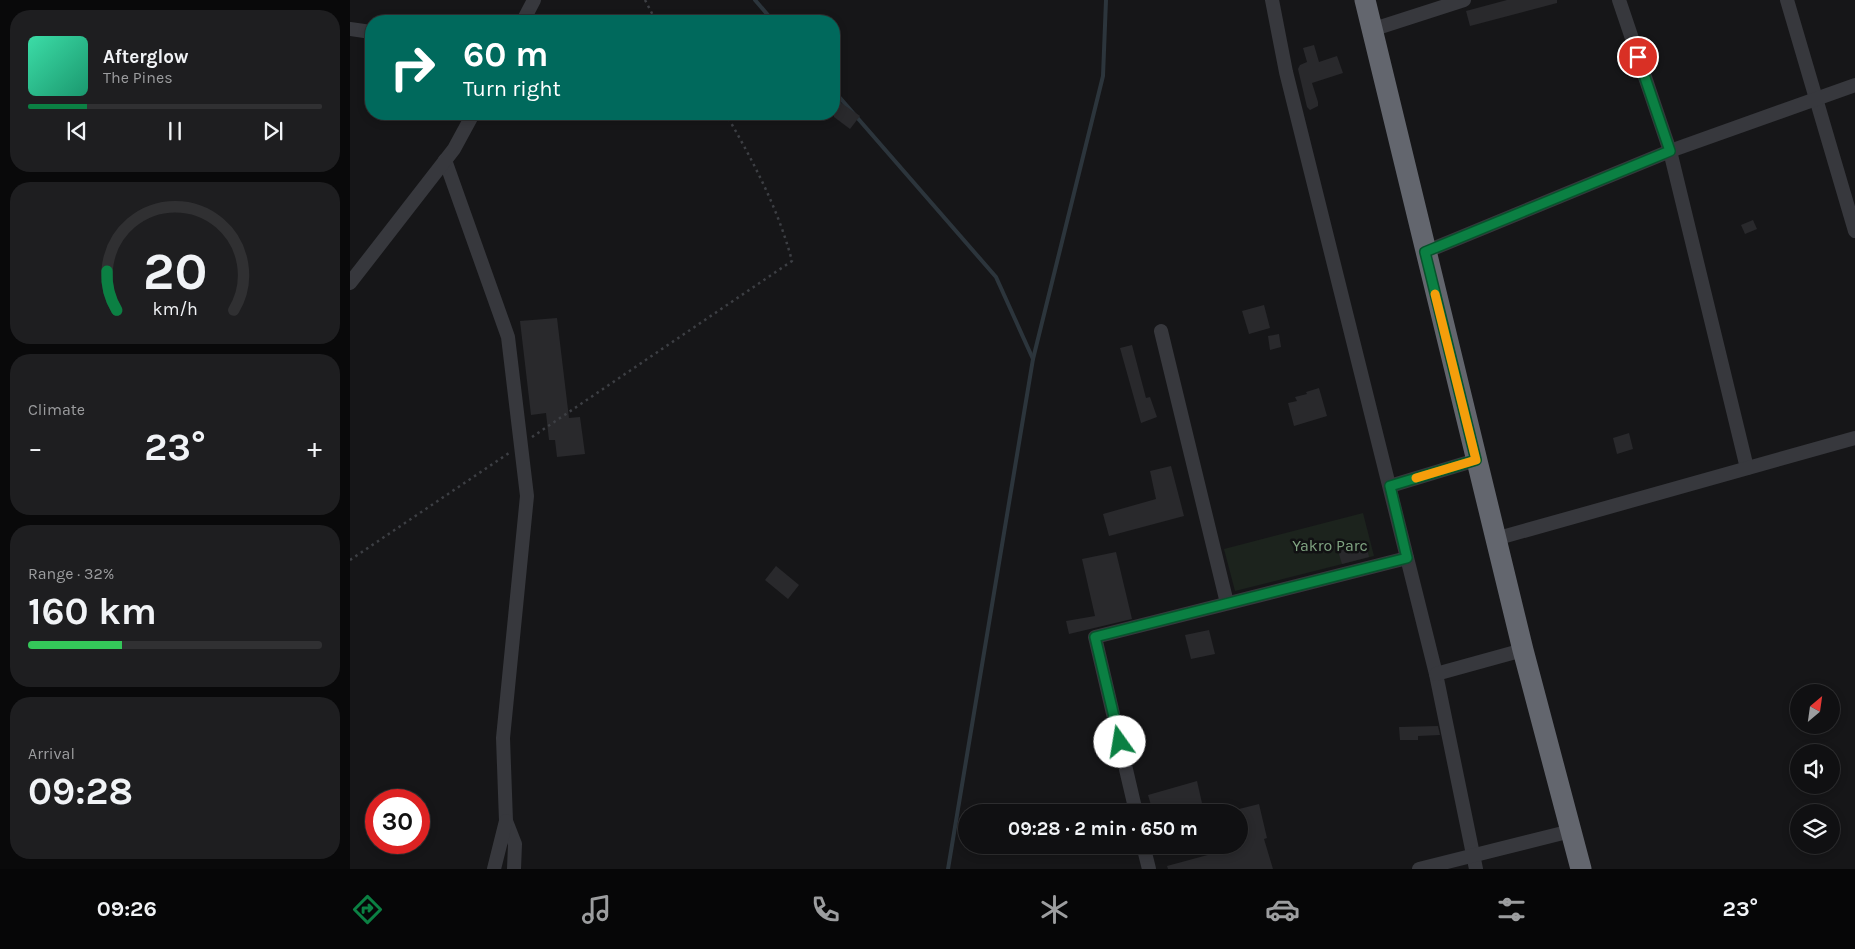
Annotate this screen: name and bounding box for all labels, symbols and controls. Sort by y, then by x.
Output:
text: 60 m [463,34,548,75]
icon: right [380,35,445,100]
pin [1617,36,1659,78]
icon: arrive [1624,43,1652,71]
text: Afterglow [103,46,189,68]
text: The Pines [103,68,173,87]
text: Turn right [463,76,561,102]
icon: previous [63,117,91,145]
icon: pause [161,117,189,145]
icon: next [259,117,287,145]
text: 20 [143,241,207,302]
text: km/h [152,299,198,320]
text: Climate [28,400,85,419]
text: 23° [144,425,206,470]
text: − [28,431,43,464]
text: + [307,431,322,464]
park label: Yakro Parc [1292,536,1368,555]
text: Range · 32% [28,564,114,583]
text: 160 km [28,589,157,634]
north arrow [1790,684,1840,734]
map controls [1790,684,1840,854]
position arrow [1093,715,1145,767]
text: Arrival [28,744,75,763]
button: sound [1790,744,1840,794]
text: 09:28 [28,769,133,814]
speed limit sign: 30 [365,789,430,854]
button: layers [1790,804,1840,854]
text: 09:28 · 2 min · 650 m [1008,818,1198,840]
icon: directions [350,892,385,927]
icon: music [579,892,614,927]
icon: phone [808,892,843,927]
icon: climate [1037,892,1072,927]
icon: car [1265,892,1300,927]
icon: filters [1494,892,1529,927]
text: 09:26 [97,896,157,922]
text: 23° [1723,896,1758,922]

